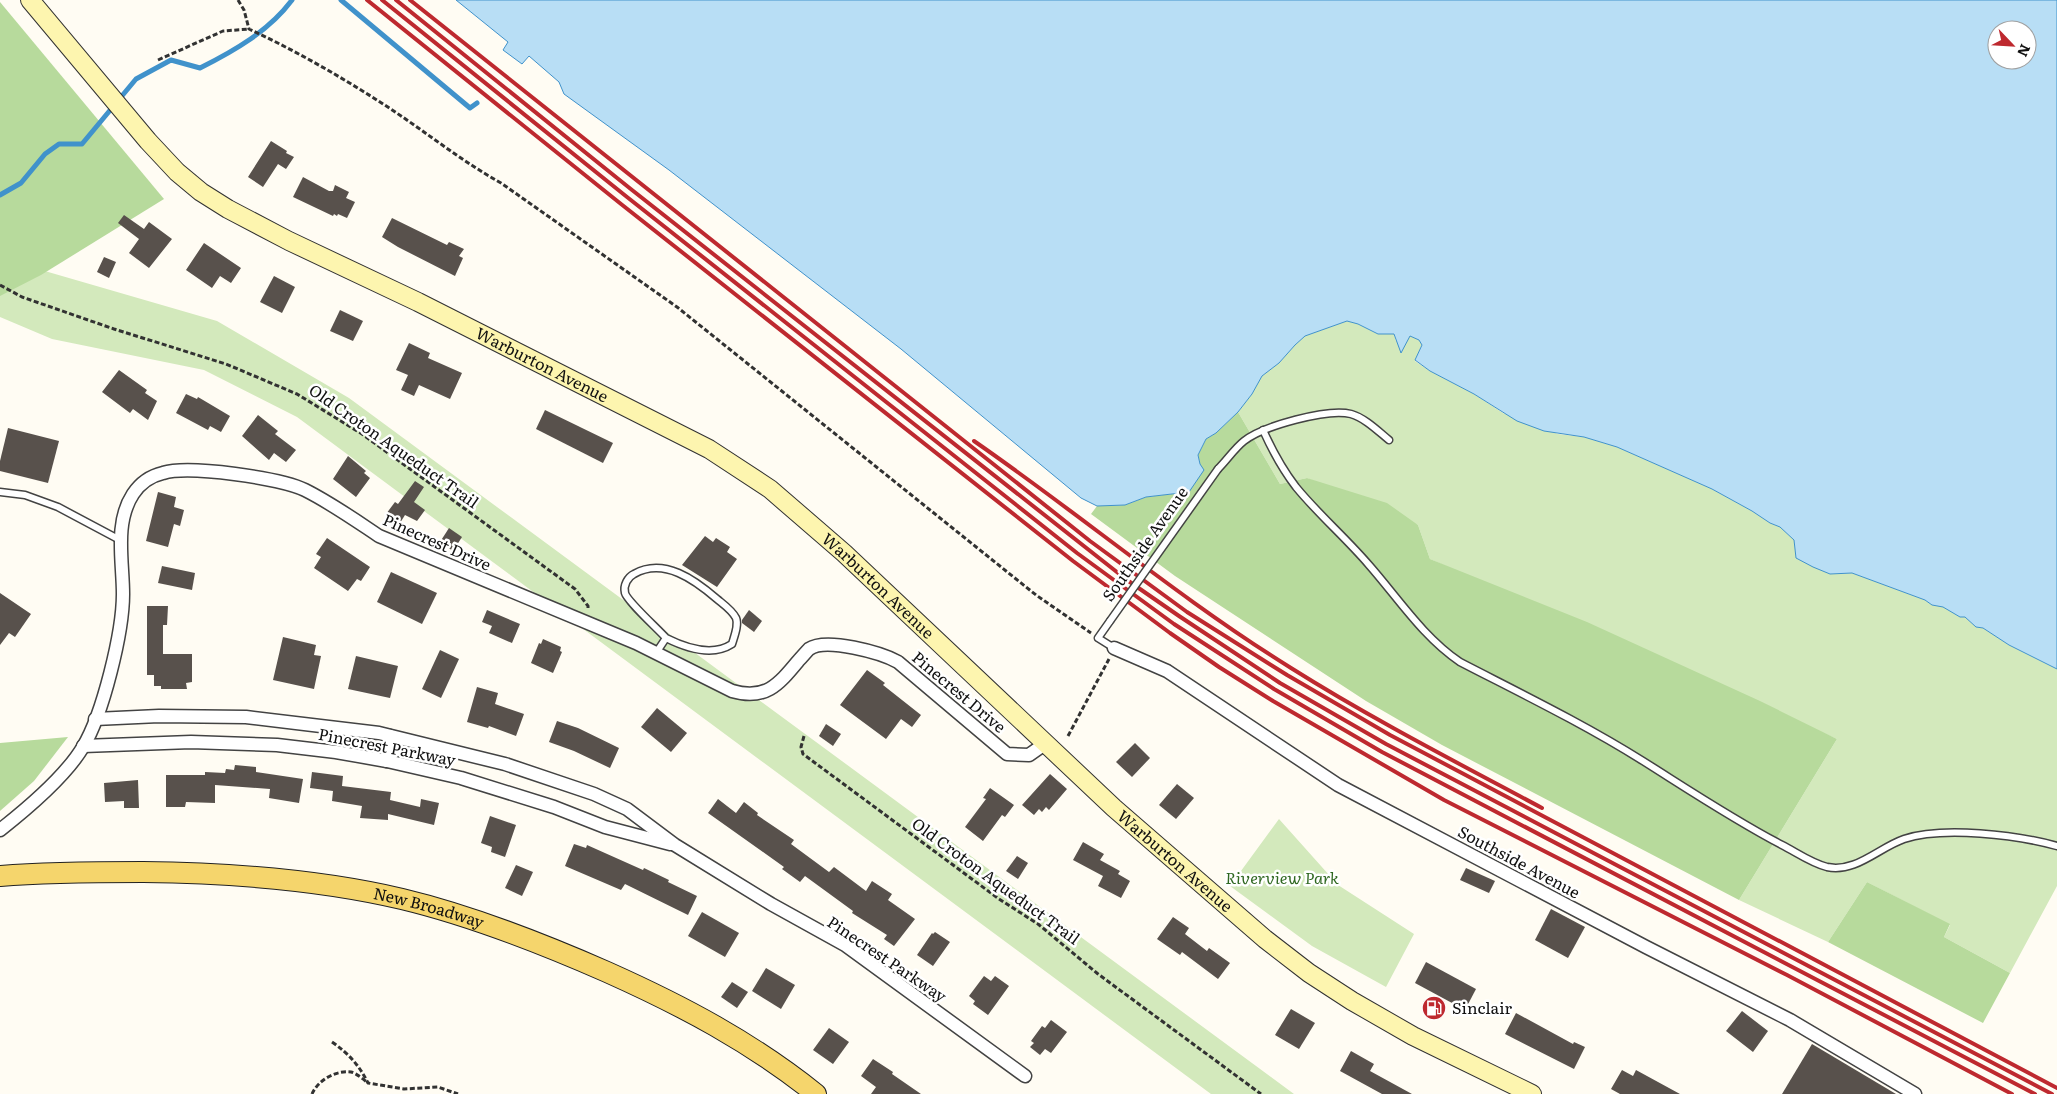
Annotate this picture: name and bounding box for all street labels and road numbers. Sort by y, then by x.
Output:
street label: Warburton Avenue [472,320,613,407]
street label: Old Croton Aqueduct Trail [305,377,484,513]
street label: Southside Avenue [1096,481,1193,606]
street label: Pinecrest Drive [380,507,495,576]
street label: Warburton Avenue [817,526,940,643]
street label: Pinecrest Drive [908,645,1012,738]
street label: Pinecrest Parkway [316,721,459,771]
street label: Warburton Avenue [1113,803,1239,917]
street label: Old Croton Aqueduct Trail [908,811,1086,949]
street label: Southside Avenue [1454,819,1585,903]
street label: New Broadway [372,880,488,934]
street label: Pinecrest Parkway [823,909,953,1008]

